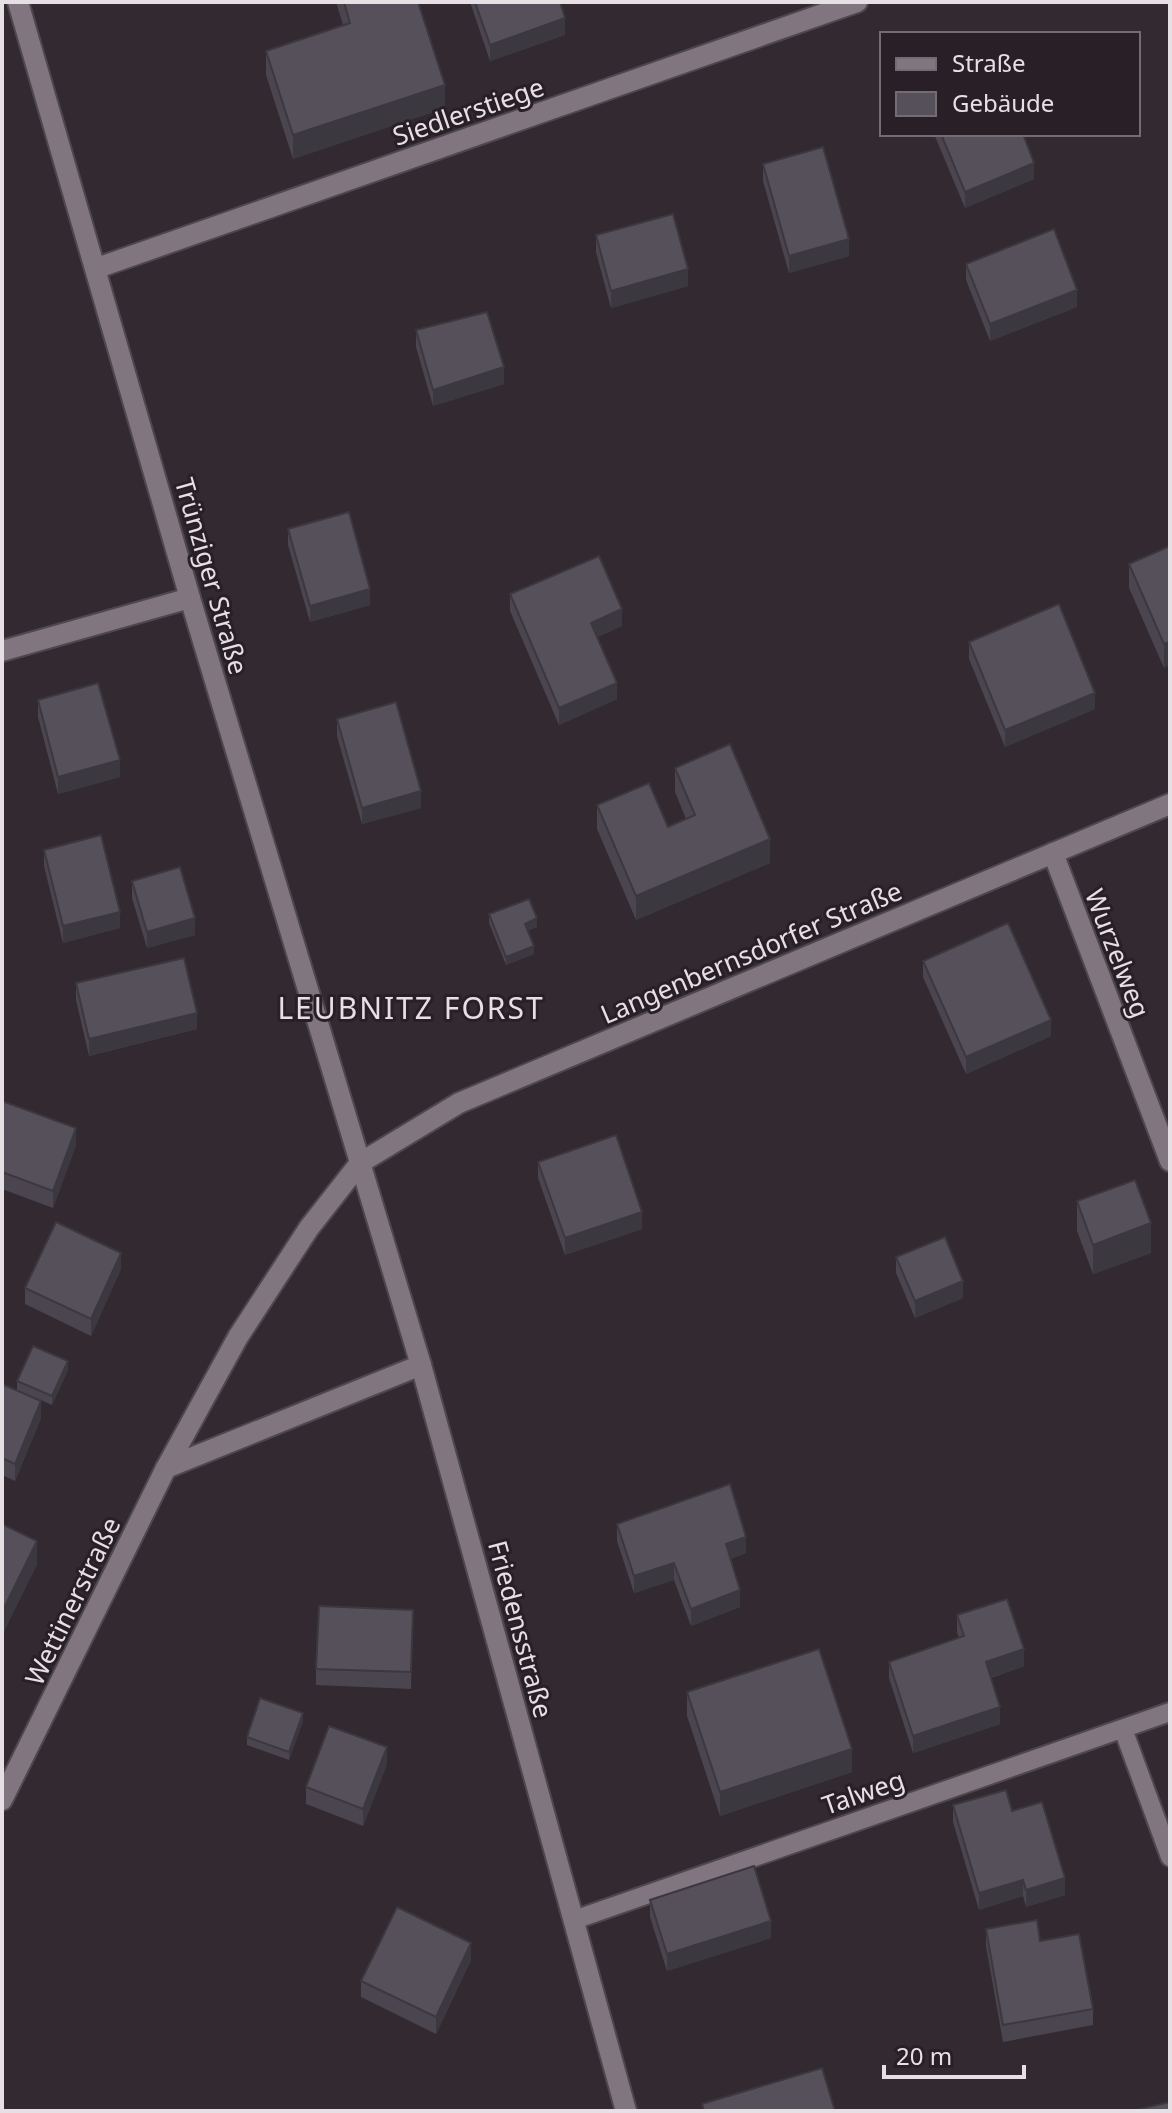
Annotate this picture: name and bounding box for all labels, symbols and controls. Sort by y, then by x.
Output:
legend [880,32,1140,136]
text: Straße [952,46,1025,79]
street label: Siedlerstiege [388,68,548,154]
text: Gebäude [952,86,1054,119]
street label: Trünziger Straße [167,474,257,678]
street label: Langenbernsdorfer Straße [595,872,907,1032]
street label: Wurzelweg [1077,883,1159,1023]
district label: LEUBNITZ FORST [277,987,545,1028]
street label: Wettinerstraße [16,1511,128,1691]
street label: Friedensstraße [480,1536,562,1722]
street label: Talweg [817,1761,909,1823]
scale bar [884,2029,1024,2079]
text: 20 m [896,2039,952,2072]

